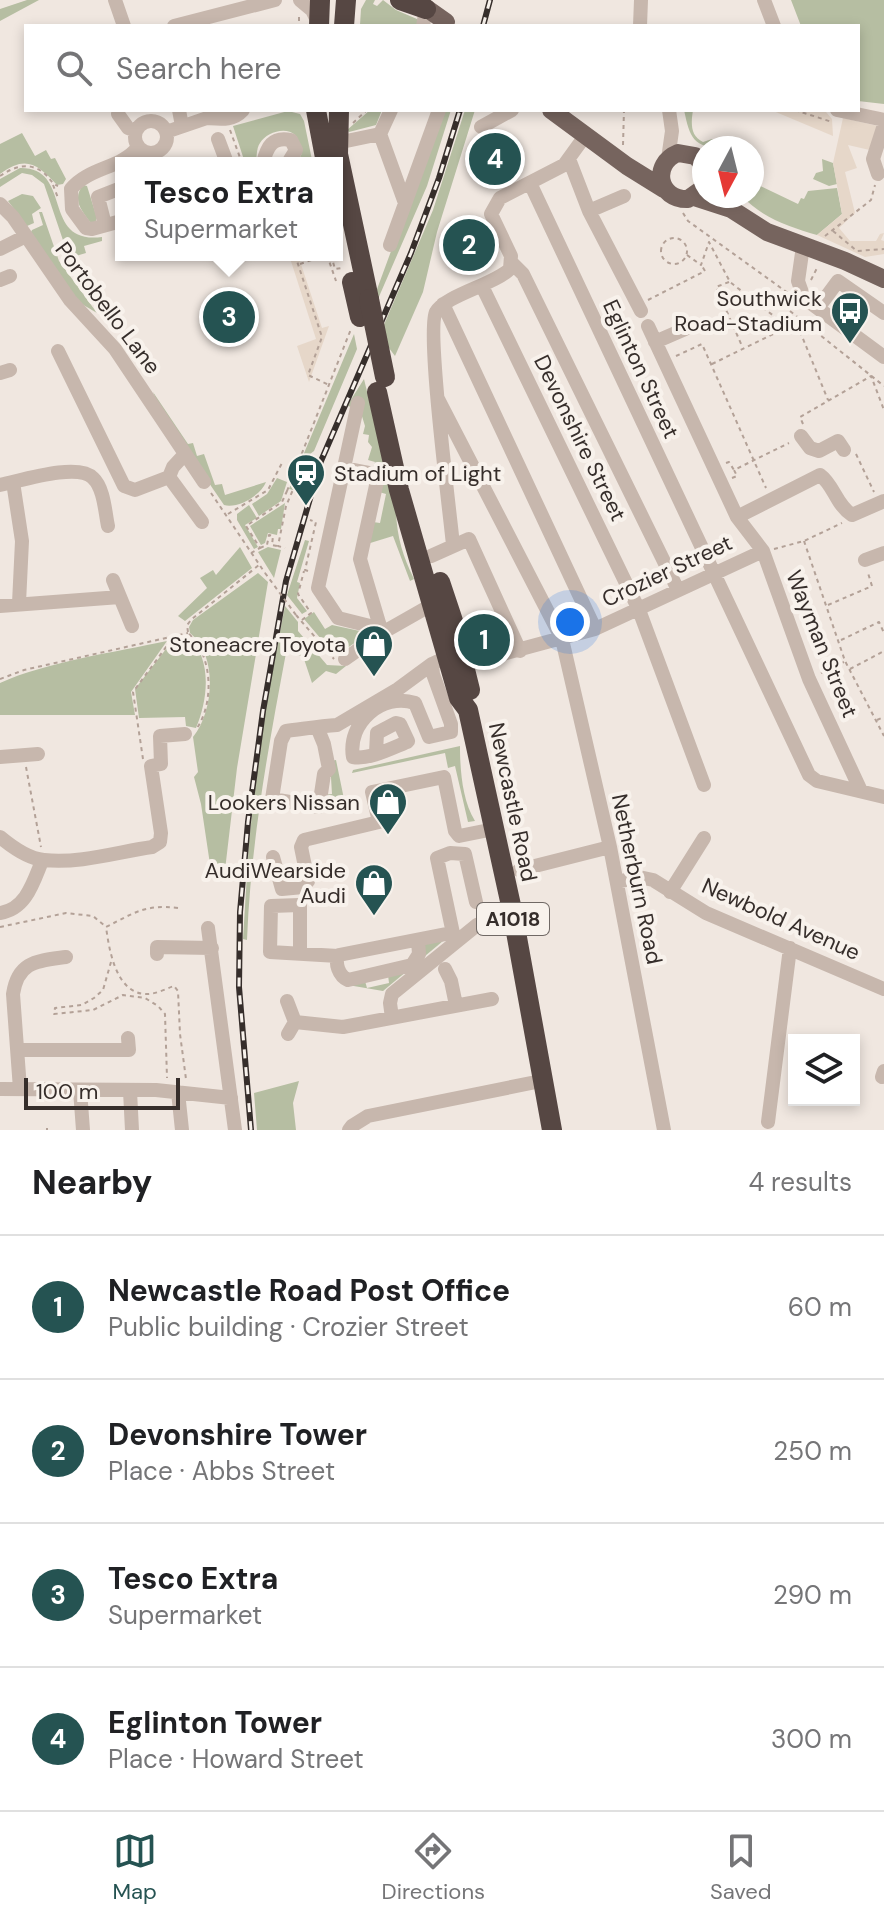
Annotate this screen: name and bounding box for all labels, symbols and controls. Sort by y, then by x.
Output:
search box [24,24,860,112]
icon: search [52,46,96,90]
text: Search here [116,49,282,88]
pin: 4 [469,129,521,189]
north arrow [692,136,764,208]
popup [115,157,343,261]
text: Tesco Extra [144,173,314,212]
text: Supermarket [144,212,298,246]
pin: 2 [443,215,495,275]
street label: Portobello Lane [49,236,167,380]
place label: Southwick Road-Stadium [674,284,822,338]
pin: 3 [203,287,255,347]
bus stop icon: Southwick Road-Stadium [829,290,871,345]
street label: Eglinton Street [596,295,686,443]
street label: Devonshire Street [527,350,633,526]
station icon: Stadium of Light [285,452,327,507]
place label: Stadium of Light [334,459,501,488]
street label: Crozier Street [597,528,737,614]
street label: Wayman Street [779,566,865,722]
your location [550,602,590,642]
pin: 1 [458,610,510,670]
shop icon: Stoneacre Toyota [353,623,395,678]
place label: Stoneacre Toyota [169,630,346,659]
street label: Newcastle Road [482,720,544,884]
shop icon: Lookers Nissan [367,781,409,836]
place label: Lookers Nissan [208,788,360,817]
street label: Netherburn Road [605,791,669,967]
place label: AudiWearside Audi [205,856,346,910]
shop icon: AudiWearside Audi [353,862,395,917]
street label: Newbold Avenue [697,871,865,967]
road number: A1018 [477,903,549,935]
map controls [788,1034,860,1106]
button: layers [788,1034,860,1106]
scale bar [24,1074,180,1110]
text: 100 m [36,1077,98,1106]
text: Nearby [32,1160,152,1205]
text: 4 results [748,1165,852,1199]
text: Newcastle Road Post Office [108,1271,510,1310]
text: 1 [53,1290,63,1324]
text: 60 m [788,1290,852,1324]
text: Public building · Crozier Street [108,1310,469,1344]
text: Devonshire Tower [108,1415,367,1454]
text: 2 [50,1434,66,1468]
text: 250 m [773,1434,852,1468]
text: Place · Abbs Street [108,1454,335,1488]
text: Tesco Extra [108,1559,278,1598]
text: 3 [50,1578,66,1612]
text: 290 m [773,1578,852,1612]
text: Supermarket [108,1598,262,1632]
text: Eglinton Tower [108,1703,322,1742]
text: 4 [50,1722,66,1756]
text: 300 m [771,1722,852,1756]
text: Place · Howard Street [108,1742,364,1776]
tab: Map [112,1829,157,1906]
tab: Directions [382,1829,485,1906]
tab: Saved [710,1829,772,1906]

